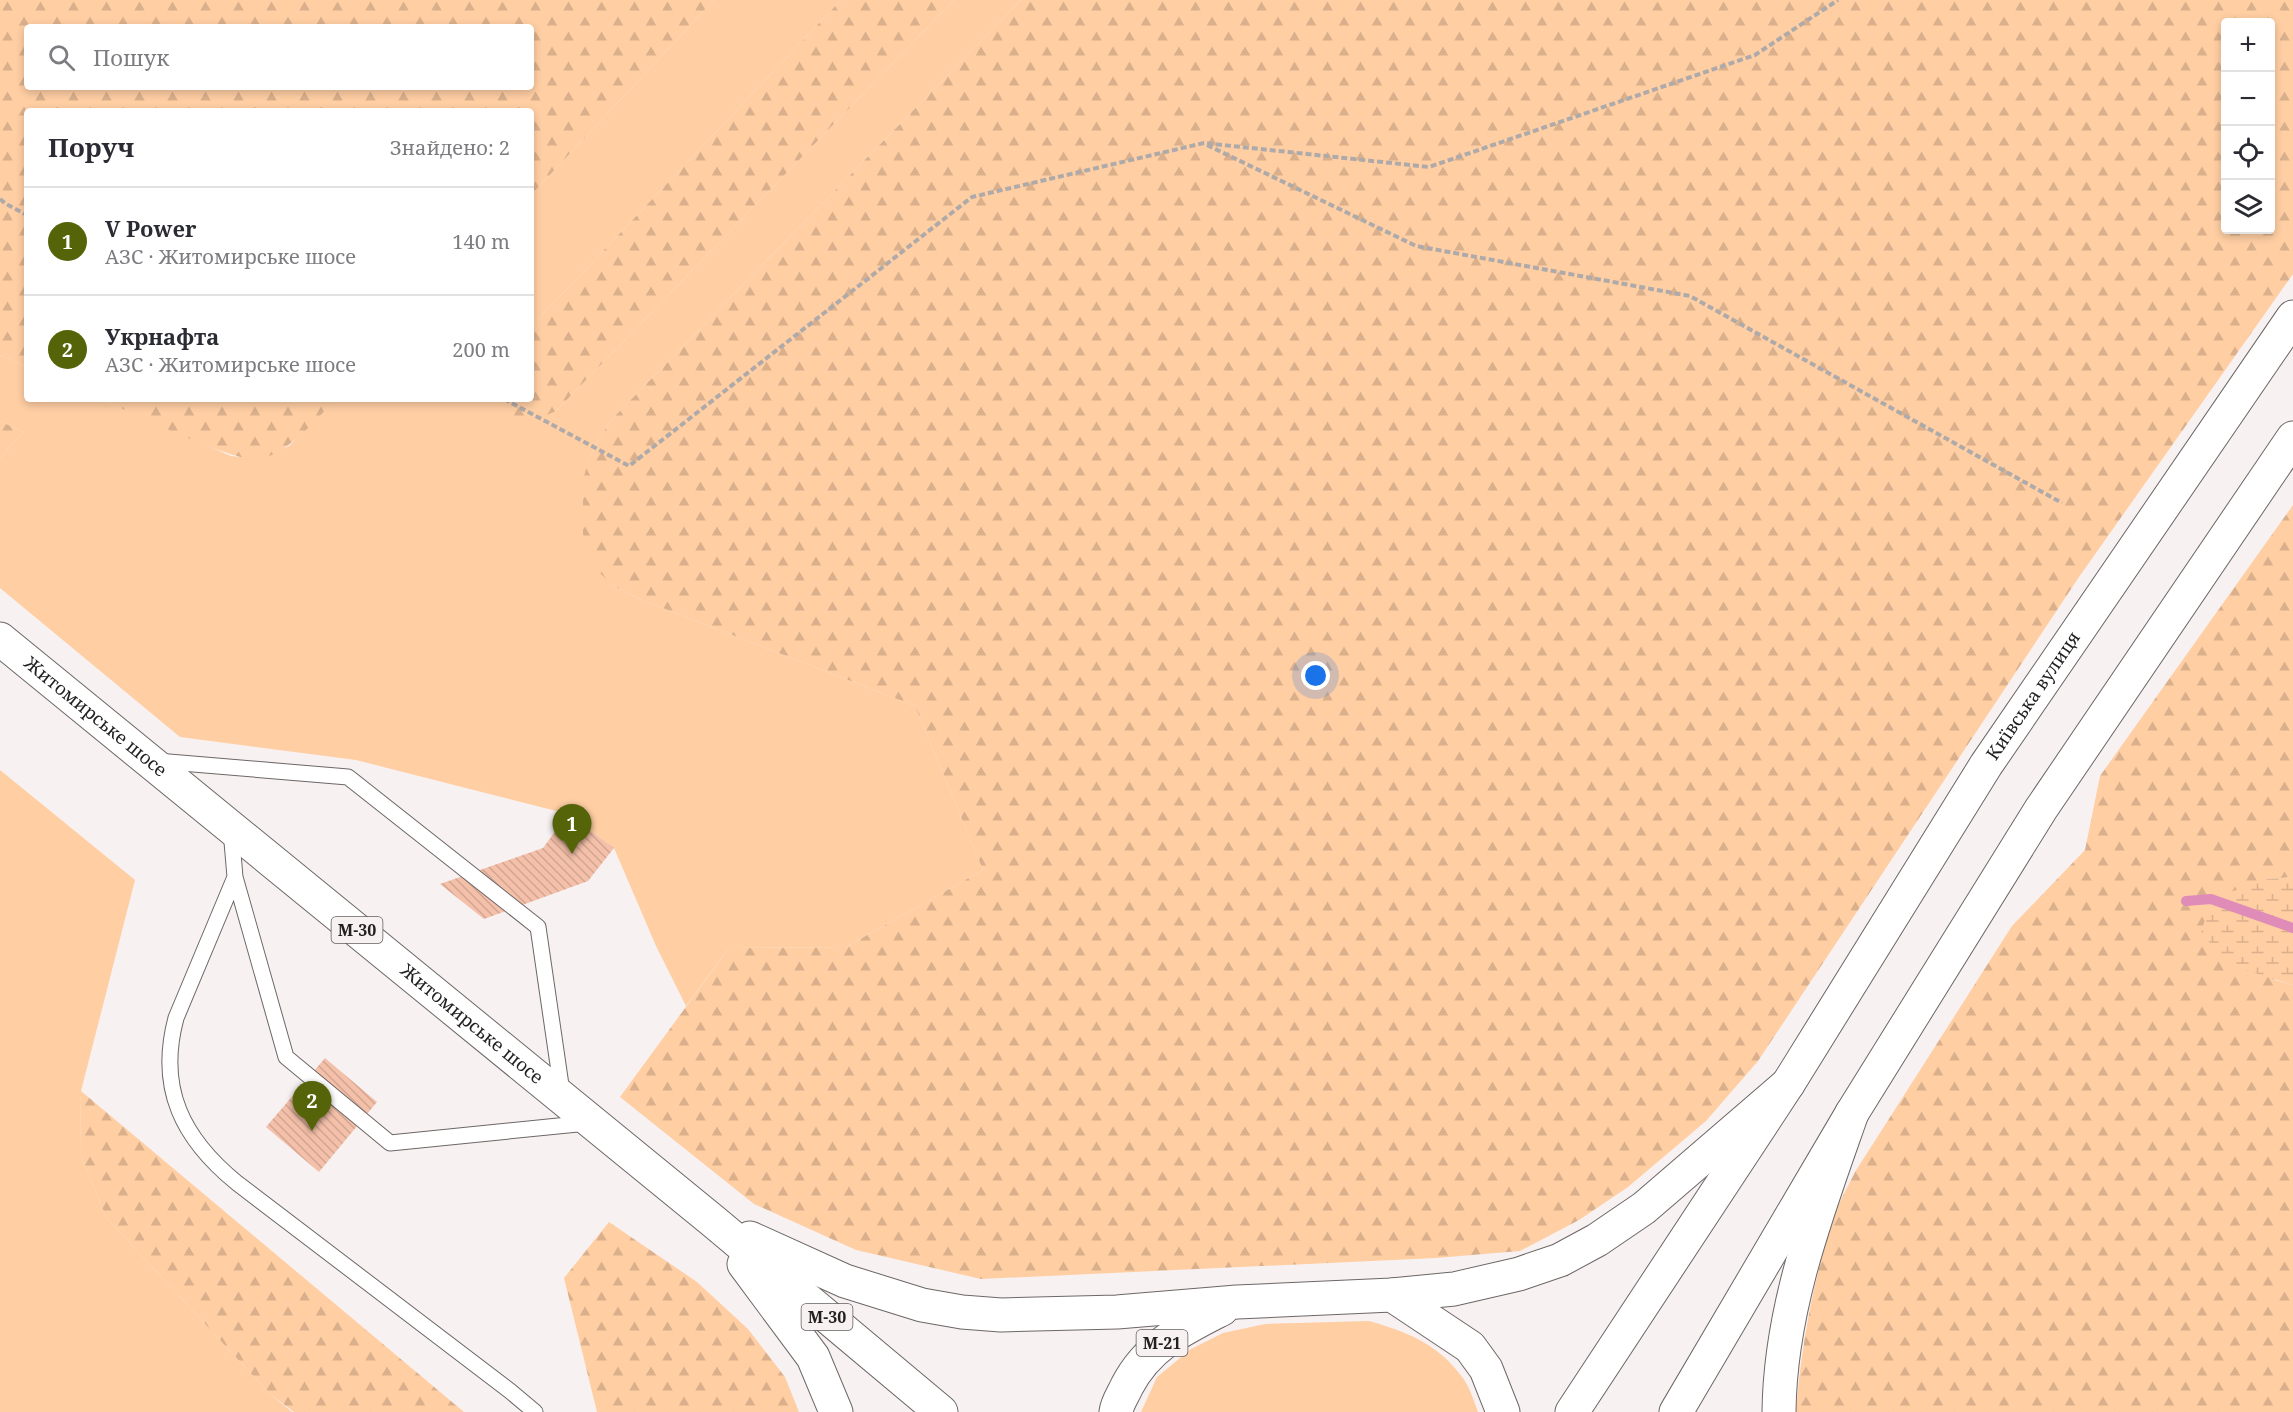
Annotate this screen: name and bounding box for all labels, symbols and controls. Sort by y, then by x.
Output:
map controls [2221,18,2275,234]
button: + [2221,18,2275,72]
search box [24,24,534,90]
icon: search [45,41,78,74]
text: Пошук [93,42,169,72]
button: − [2221,72,2275,126]
button: locate [2221,126,2275,180]
text: Поруч [48,129,134,165]
text: Знайдено: 2 [390,134,510,161]
button: layers [2221,180,2275,234]
text: V Power [105,213,197,243]
text: 1 [62,228,73,255]
text: 140 m [452,228,510,255]
text: АЗС · Житомирське шосе [105,243,356,270]
text: Укрнафта [105,321,219,351]
text: 2 [62,336,73,363]
text: 200 m [452,336,510,363]
text: АЗС · Житомирське шосе [105,351,356,378]
street label: Київська вулиця [1980,626,2085,764]
street label: Житомирське шосе [19,650,172,781]
your location [1301,661,1330,690]
pin: 1 [552,804,592,854]
road number: М-30 [332,917,382,943]
street label: Житомирське шосе [395,957,549,1089]
pin: 2 [292,1082,332,1131]
road number: М-30 [802,1304,852,1330]
road number: М-21 [1136,1330,1188,1356]

